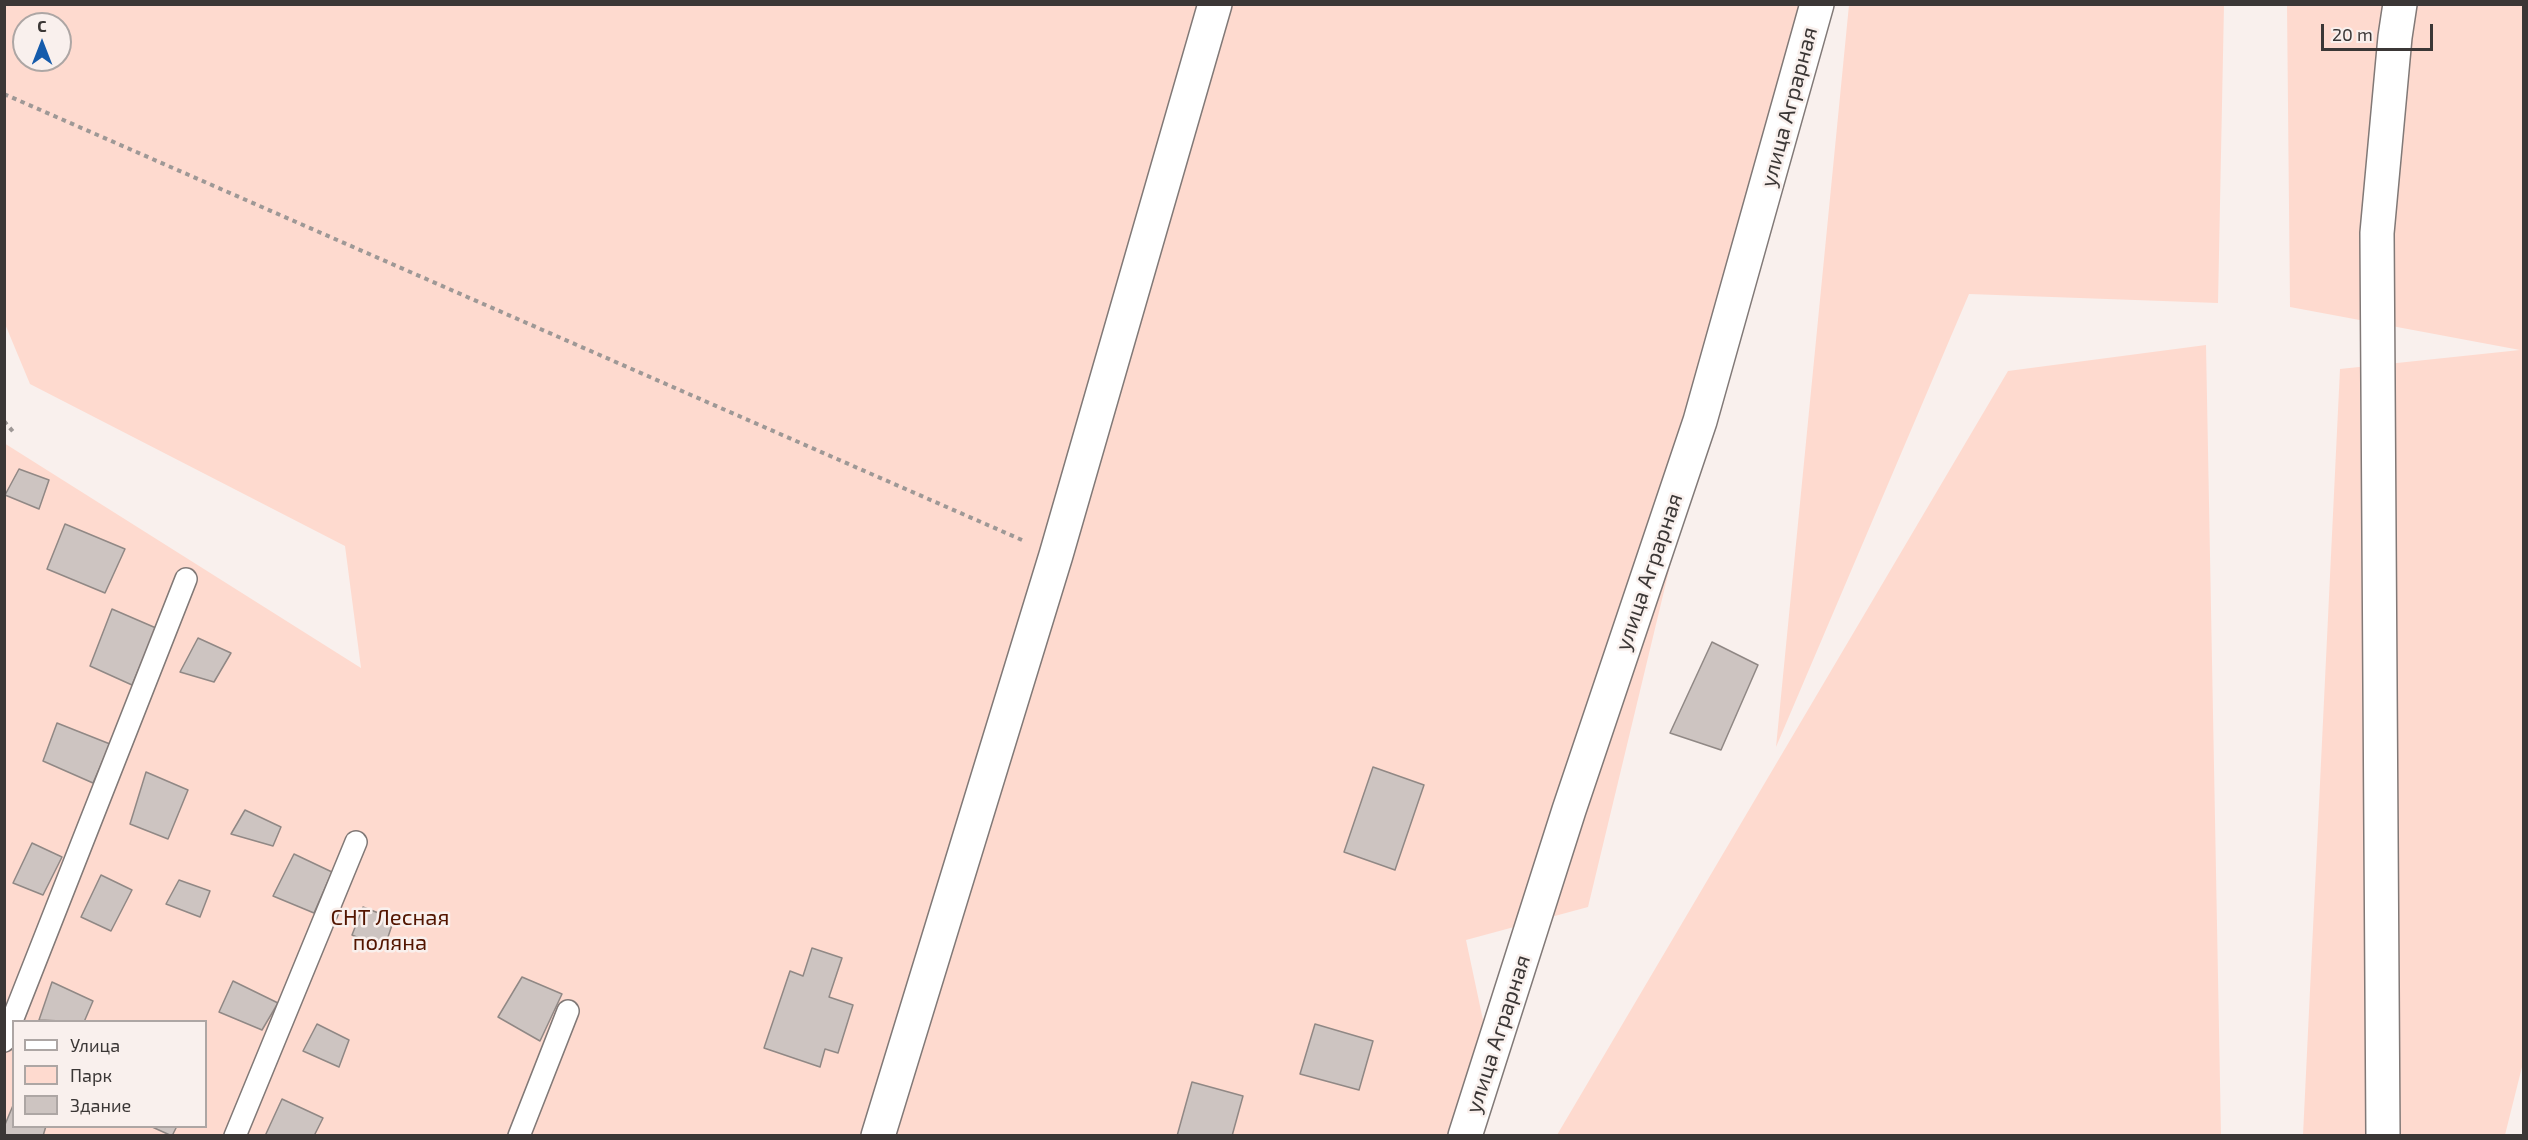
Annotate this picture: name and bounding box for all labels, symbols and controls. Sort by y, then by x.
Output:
north arrow [12,12,72,72]
scale bar [2324,12,2436,50]
text: С [37,16,47,35]
text: 20 m [2332,23,2373,45]
street label: улица Аграрная [1755,24,1823,190]
street label: улица Аграрная [1610,490,1688,654]
park label: СНТ Лесная поляна [331,905,449,956]
street label: улица Аграрная [1460,952,1536,1116]
legend [12,1020,207,1128]
text: Улица [70,1034,120,1056]
text: Парк [70,1064,112,1086]
text: Здание [70,1094,131,1116]

